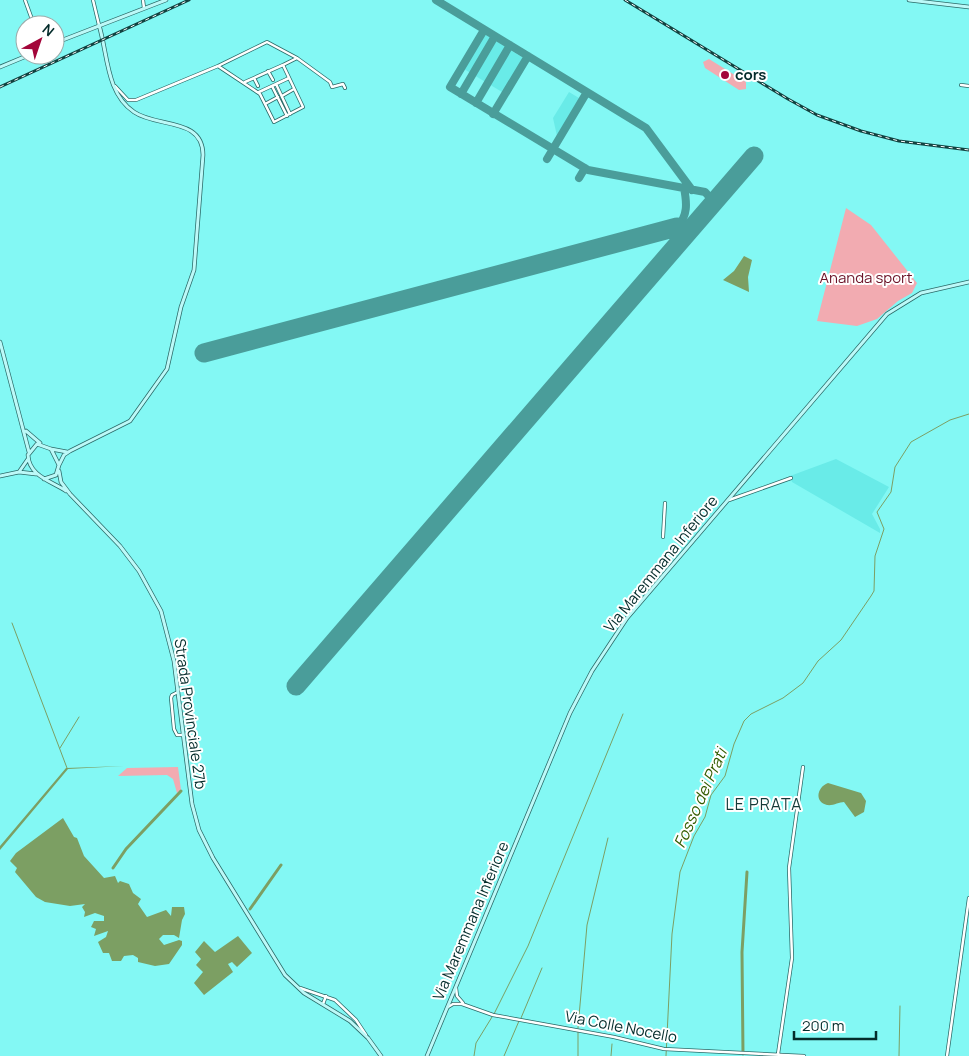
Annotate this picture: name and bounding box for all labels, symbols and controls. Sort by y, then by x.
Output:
north arrow [15,15,65,65]
text: N [39,19,59,40]
place label: cors [735,64,767,85]
marker: cors [719,69,731,81]
park label: Ananda sport [820,267,912,288]
street label: Via Maremmana Inferiore [599,491,723,636]
street label: Strada Provinciale 27b [170,637,211,791]
water label: Fosso dei Prati [668,743,733,851]
district label: LE PRATA [726,793,802,815]
street label: Via Maremmana Inferiore [428,838,514,1003]
street label: Via Colle Nocello [563,1005,679,1048]
scale bar [794,1008,876,1040]
text: 200 m [802,1015,845,1036]

